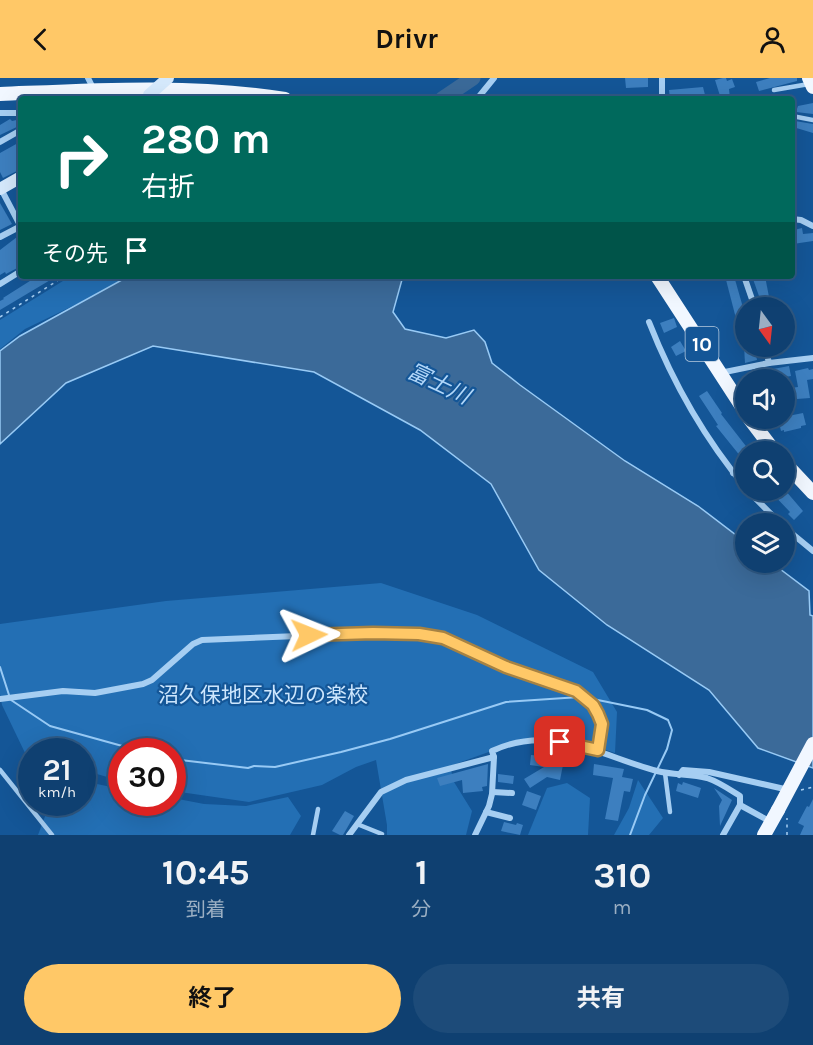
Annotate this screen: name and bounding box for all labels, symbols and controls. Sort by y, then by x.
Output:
icon: back [24,23,57,56]
text: Drivr [375,23,438,55]
icon: person [756,23,789,56]
text: 280 m [141,114,271,164]
icon: right [42,120,120,198]
text: 右折 [141,171,195,203]
icon: arrive [120,234,153,267]
text: その先 [42,241,108,267]
north arrow [735,297,795,357]
map controls [735,297,795,573]
road number: 10 [686,327,718,361]
water label: 富士川 [403,358,476,410]
button: sound [735,369,795,429]
button: search [735,441,795,501]
button: layers [735,513,795,573]
position arrow [277,603,341,667]
park label: 沼久保地区水辺の楽校 [158,683,368,707]
pin [534,716,585,767]
icon: arrive [543,725,576,758]
speed limit sign: 30 [108,738,186,816]
text: 21 [43,752,71,788]
text: km/h [38,783,76,801]
text: 10:45 [162,851,250,893]
text: 1 [415,851,428,893]
text: 310 [593,854,651,896]
text: m [613,896,632,919]
text: 到着 [186,898,226,921]
text: 分 [411,898,431,921]
button: 終了 [24,964,401,1033]
button: 共有 [413,964,789,1033]

